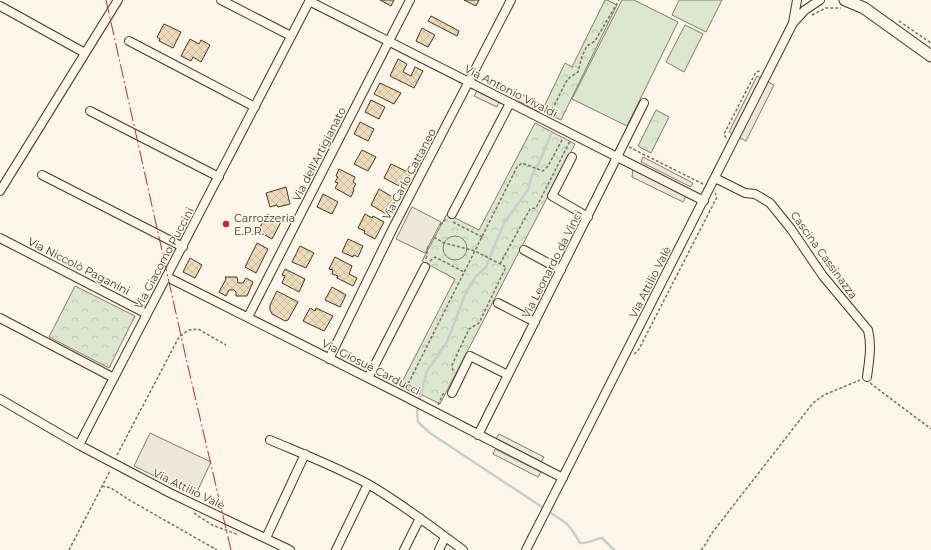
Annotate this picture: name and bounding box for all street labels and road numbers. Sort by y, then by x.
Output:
street label: Via Antonio Vivaldi [462,61,560,121]
street label: Via dell'Artigianato [289,105,349,203]
street label: Via Carlo Cattaneo [379,126,439,222]
street label: Via Giacomo Puccini [131,205,197,311]
street label: Via Leonardo da Vinci [519,208,585,320]
street label: Cascina Cassinazza [787,208,861,302]
street label: Via Niccolò Paganini [26,234,132,298]
street label: Via Attilio Valè [626,244,674,320]
street label: Via Giosuè Carducci [319,336,423,398]
street label: Via Attilio Valè [151,466,228,513]

